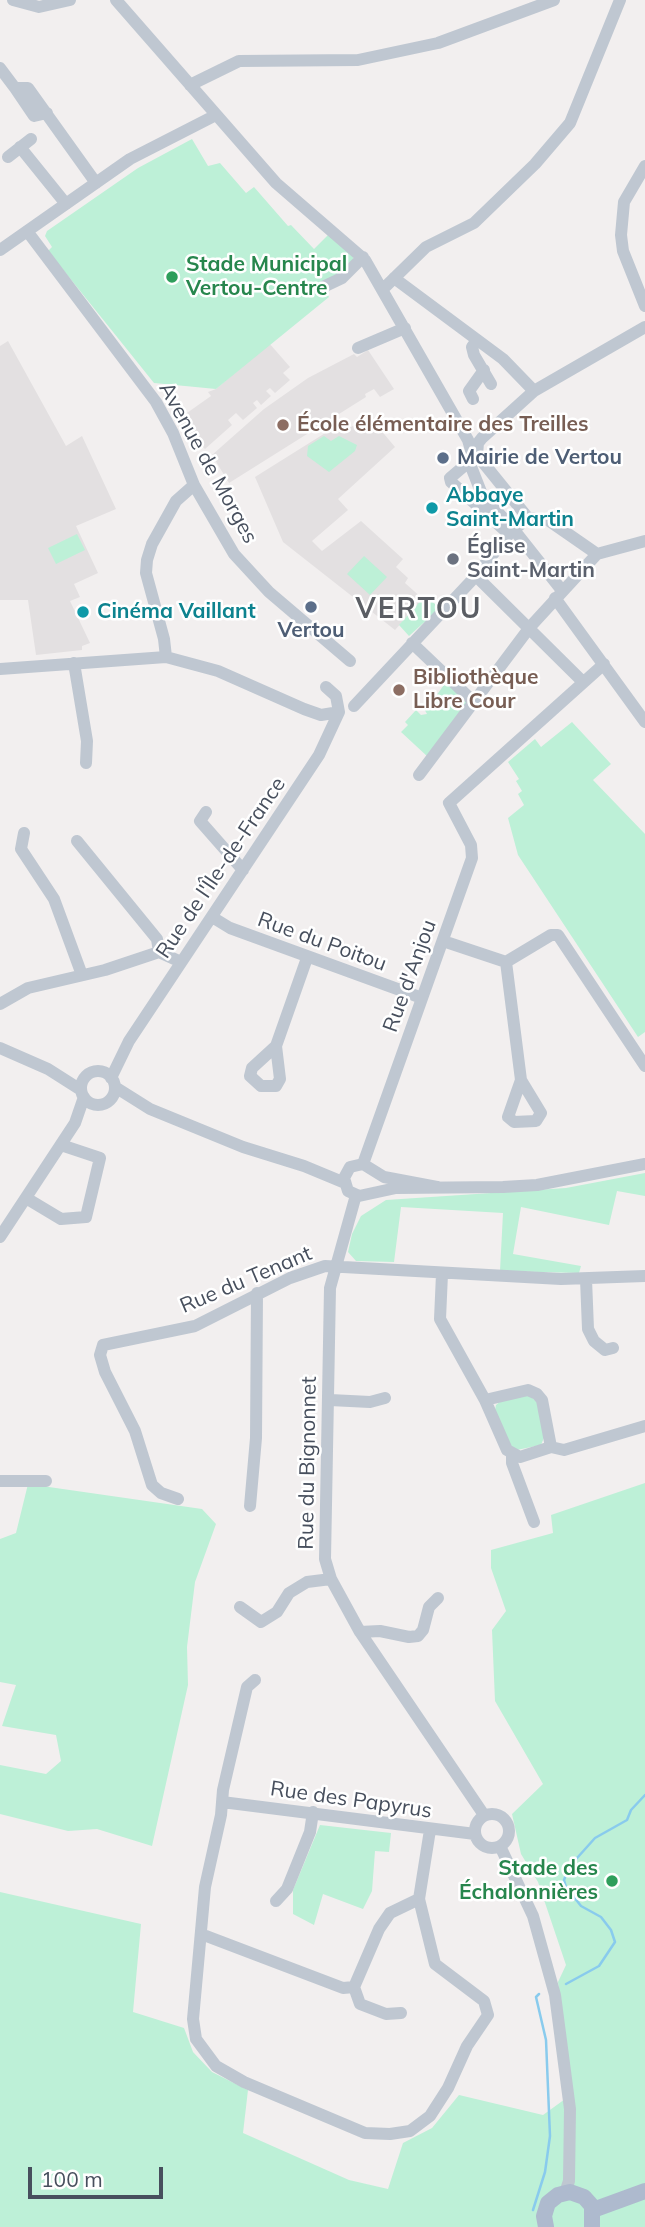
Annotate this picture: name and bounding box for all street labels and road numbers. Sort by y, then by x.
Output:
street label: Avenue de Morges [153,378,263,548]
street label: Rue de l'Île-de-France [151,773,291,963]
street label: Rue du Poitou [254,907,390,977]
street label: Rue d'Anjou [378,916,442,1036]
street label: Rue du Tenant [176,1241,316,1319]
street label: Rue du Bignonnet [294,1376,322,1550]
street label: Rue des Papyrus [269,1776,433,1824]

